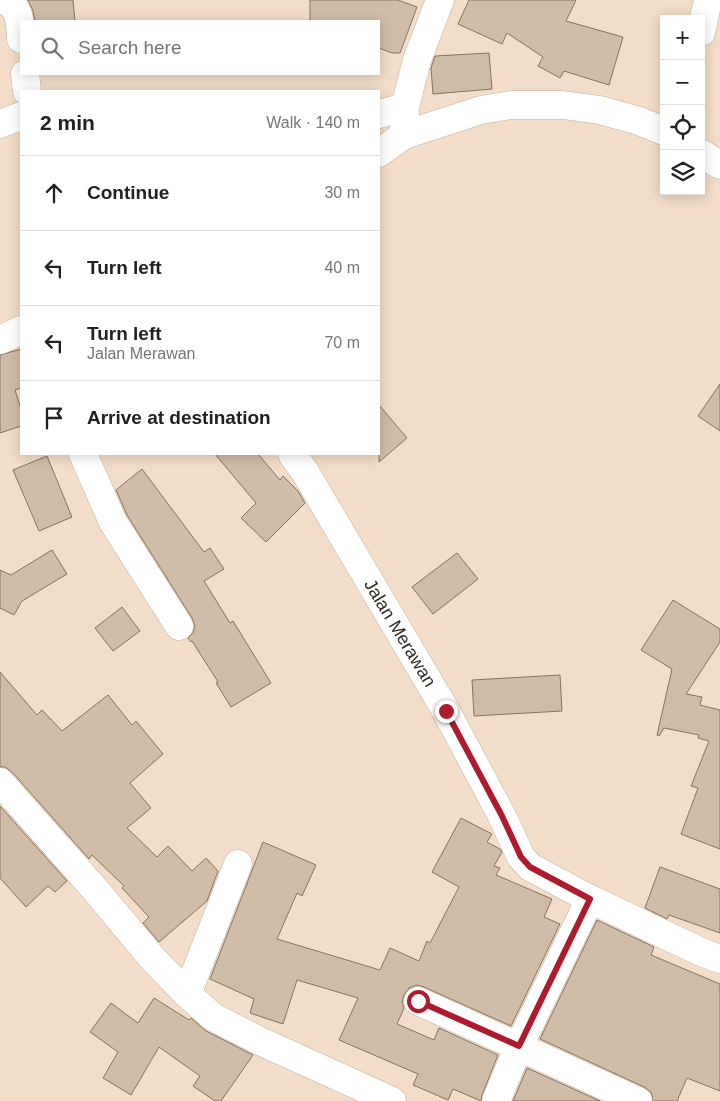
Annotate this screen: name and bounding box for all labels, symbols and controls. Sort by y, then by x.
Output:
map controls [660,15,705,195]
button: + [660,15,705,60]
search box [20,20,380,75]
icon: search [38,34,66,62]
text: Search here [78,37,182,58]
button: − [660,60,705,105]
button: locate [660,105,705,150]
text: 2 min [40,111,95,134]
text: Walk · 140 m [266,114,360,131]
button: layers [660,150,705,195]
icon: ahead [40,179,68,207]
text: Continue [87,182,169,203]
text: 30 m [324,184,360,201]
icon: left [40,254,68,282]
text: Turn left [87,257,162,278]
text: 40 m [324,259,360,276]
text: Turn left [87,323,162,344]
icon: left [40,329,68,357]
text: 70 m [324,334,360,351]
text: Jalan Merawan [87,345,196,362]
icon: arrive [40,404,68,432]
text: Arrive at destination [87,407,271,428]
street label: Jalan Merawan [360,576,440,690]
route end [435,700,458,723]
route start [407,990,430,1013]

